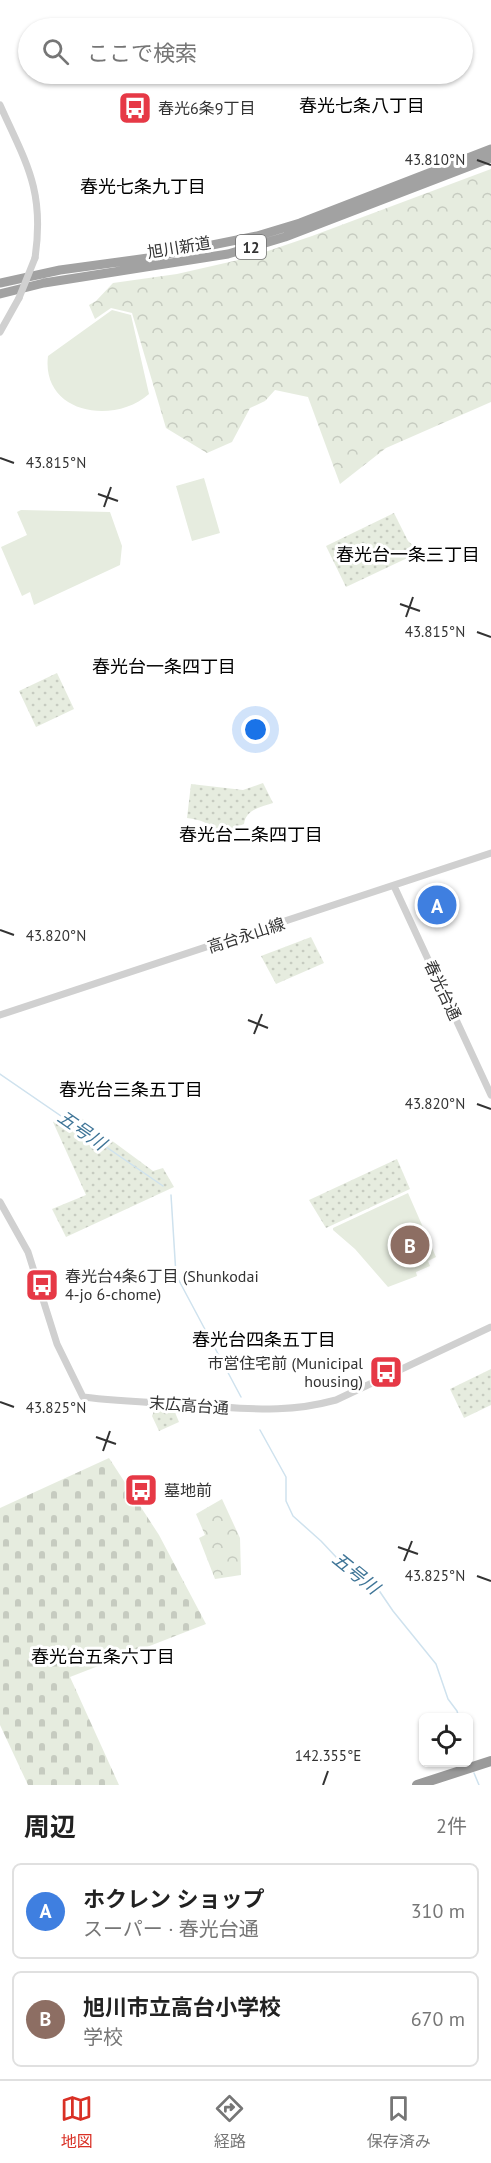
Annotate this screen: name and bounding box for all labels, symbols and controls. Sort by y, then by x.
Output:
search box [18,18,473,84]
icon: search [39,35,72,68]
text: ここで検索 [87,39,197,67]
bus stop icon: 春光6条9丁目 [117,90,153,126]
district label: 春光七条八丁目 [299,94,425,117]
place label: 春光6条9丁目 [158,98,255,118]
text: 43.810°N [405,150,465,169]
district label: 春光七条九丁目 [80,175,206,198]
street label: 旭川新道 [146,232,212,262]
road number: 12 [236,235,266,259]
text: 43.815°N [26,453,86,472]
district label: 春光台一条三丁目 [336,543,480,566]
text: 43.815°N [405,622,465,641]
district label: 春光台一条四丁目 [92,655,236,678]
your location [241,715,270,744]
district label: 春光台二条四丁目 [179,823,323,846]
pin: A [418,882,456,928]
street label: 高台永山線 [205,913,287,957]
text: 43.820°N [26,926,86,945]
street label: 春光台通 [420,957,466,1023]
district label: 春光台三条五丁目 [59,1078,203,1101]
text: 43.820°N [405,1094,465,1113]
water label: 五号川 [53,1105,112,1156]
pin: B [390,1222,430,1268]
place label: 春光台4条6丁目 (Shunkodai 4-jo 6-chome) [65,1266,259,1304]
bus stop icon: 春光台4条6丁目 (Shunkodai 4-jo 6-chome) [24,1267,60,1303]
district label: 春光台四条五丁目 [192,1328,336,1351]
place label: 市営住宅前 (Municipal housing) [207,1353,363,1391]
bus stop icon: 市営住宅前 (Municipal housing) [368,1354,404,1390]
street label: 末広高台通 [148,1392,230,1418]
text: 43.825°N [26,1398,86,1417]
bus stop icon: 墓地前 [123,1472,159,1508]
place label: 墓地前 [164,1480,212,1500]
water label: 五号川 [328,1547,386,1600]
text: 43.825°N [405,1566,465,1585]
district label: 春光台五条六丁目 [31,1645,175,1668]
map controls [419,1713,473,1767]
button: locate [419,1713,473,1767]
text: 142.355°E [295,1746,361,1765]
text: 周辺 [24,1810,76,1843]
text: 2件 [436,1813,467,1839]
text: ホクレン ショップ [83,1885,265,1913]
text: A [39,1898,52,1924]
text: 310 m [411,1898,465,1924]
text: スーパー · 春光台通 [83,1916,259,1942]
text: 旭川市立高台小学校 [83,1993,281,2021]
text: B [40,2006,51,2032]
text: 670 m [411,2006,465,2032]
text: 学校 [83,2024,123,2050]
tab: 地図 [60,2092,93,2152]
tab: 経路 [213,2092,246,2152]
tab: 保存済み [367,2092,431,2152]

